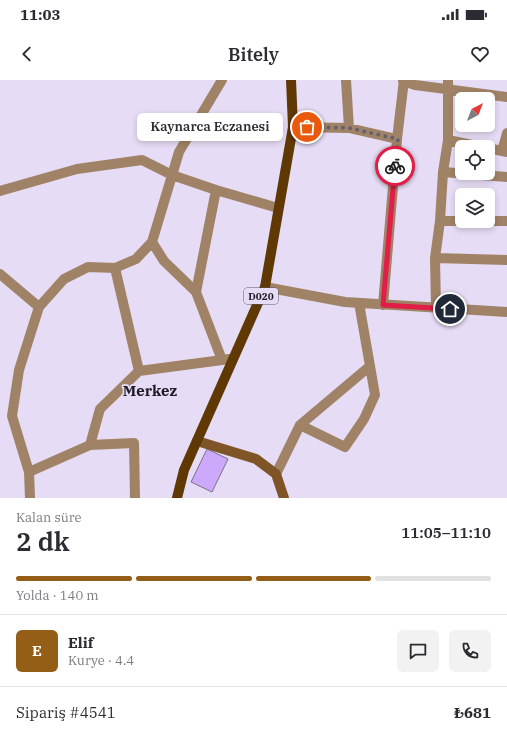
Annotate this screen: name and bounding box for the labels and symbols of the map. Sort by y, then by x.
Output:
north arrow [455,92,495,132]
pin [290,110,324,144]
callout: Kaynarca Eczanesi [137,113,283,141]
courier [375,146,415,186]
road number: D020 [244,288,278,304]
pin [433,292,467,326]
district label: Merkez [123,381,178,400]

